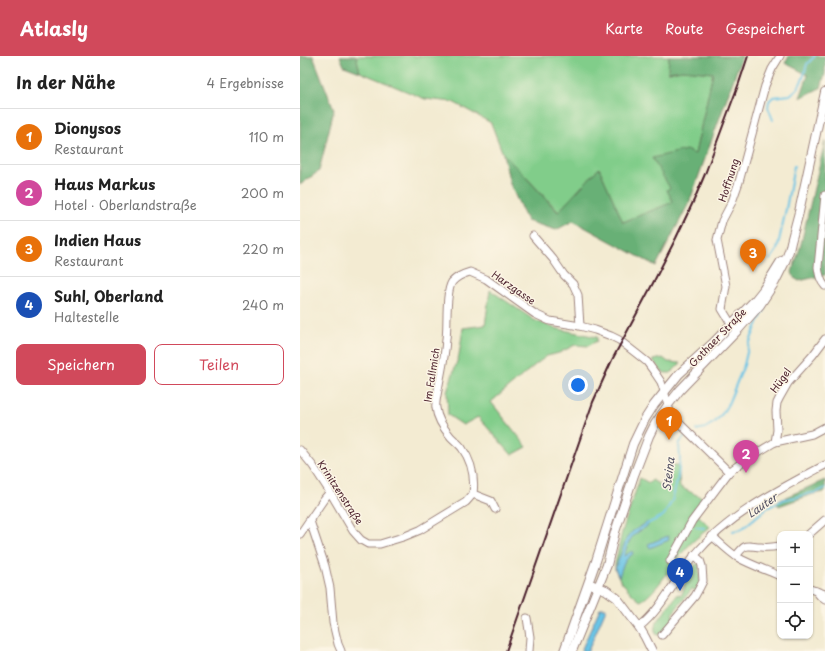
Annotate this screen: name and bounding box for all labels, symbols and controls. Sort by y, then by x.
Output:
text: Atlasly [20,14,88,42]
text: Karte [605,18,643,39]
text: Route [665,18,703,39]
text: Gespeichert [725,18,805,39]
text: In der Nähe [16,69,115,95]
text: 4 Ergebnisse [207,73,284,92]
text: Dionysos [54,116,121,139]
text: 1 [26,127,32,146]
text: 110 m [249,127,284,146]
text: Restaurant [54,139,124,158]
street label: Hoffnung [714,156,742,204]
text: Haus Markus [54,172,155,195]
text: 2 [24,183,34,202]
text: 200 m [241,183,284,202]
text: Hotel · Oberlandstraße [54,195,197,214]
text: Indien Haus [54,228,141,251]
text: 3 [25,239,33,258]
text: 220 m [242,239,284,258]
pin: 3 [740,239,766,272]
text: Restaurant [54,251,124,270]
street label: Harzgasse [489,266,539,308]
text: Suhl, Oberland [54,284,164,307]
text: 4 [25,295,33,314]
text: 240 m [242,295,284,314]
street label: Gothaer Straße [685,304,749,370]
text: Haltestelle [54,307,119,326]
button: Speichern [16,344,146,385]
button: Teilen [154,344,284,385]
street label: Im Fallmich [419,347,443,403]
street label: Hügel [766,364,794,396]
your location [568,375,588,395]
pin: 1 [656,407,682,440]
pin: 2 [733,440,759,473]
water label: Steina [658,455,679,492]
street label: Krinitzenstraße [315,457,367,527]
water label: Lauter [743,487,782,521]
map controls [777,531,813,639]
button: + [777,531,813,567]
pin: 4 [667,558,693,591]
button: − [777,567,813,603]
button: locate [777,603,813,639]

